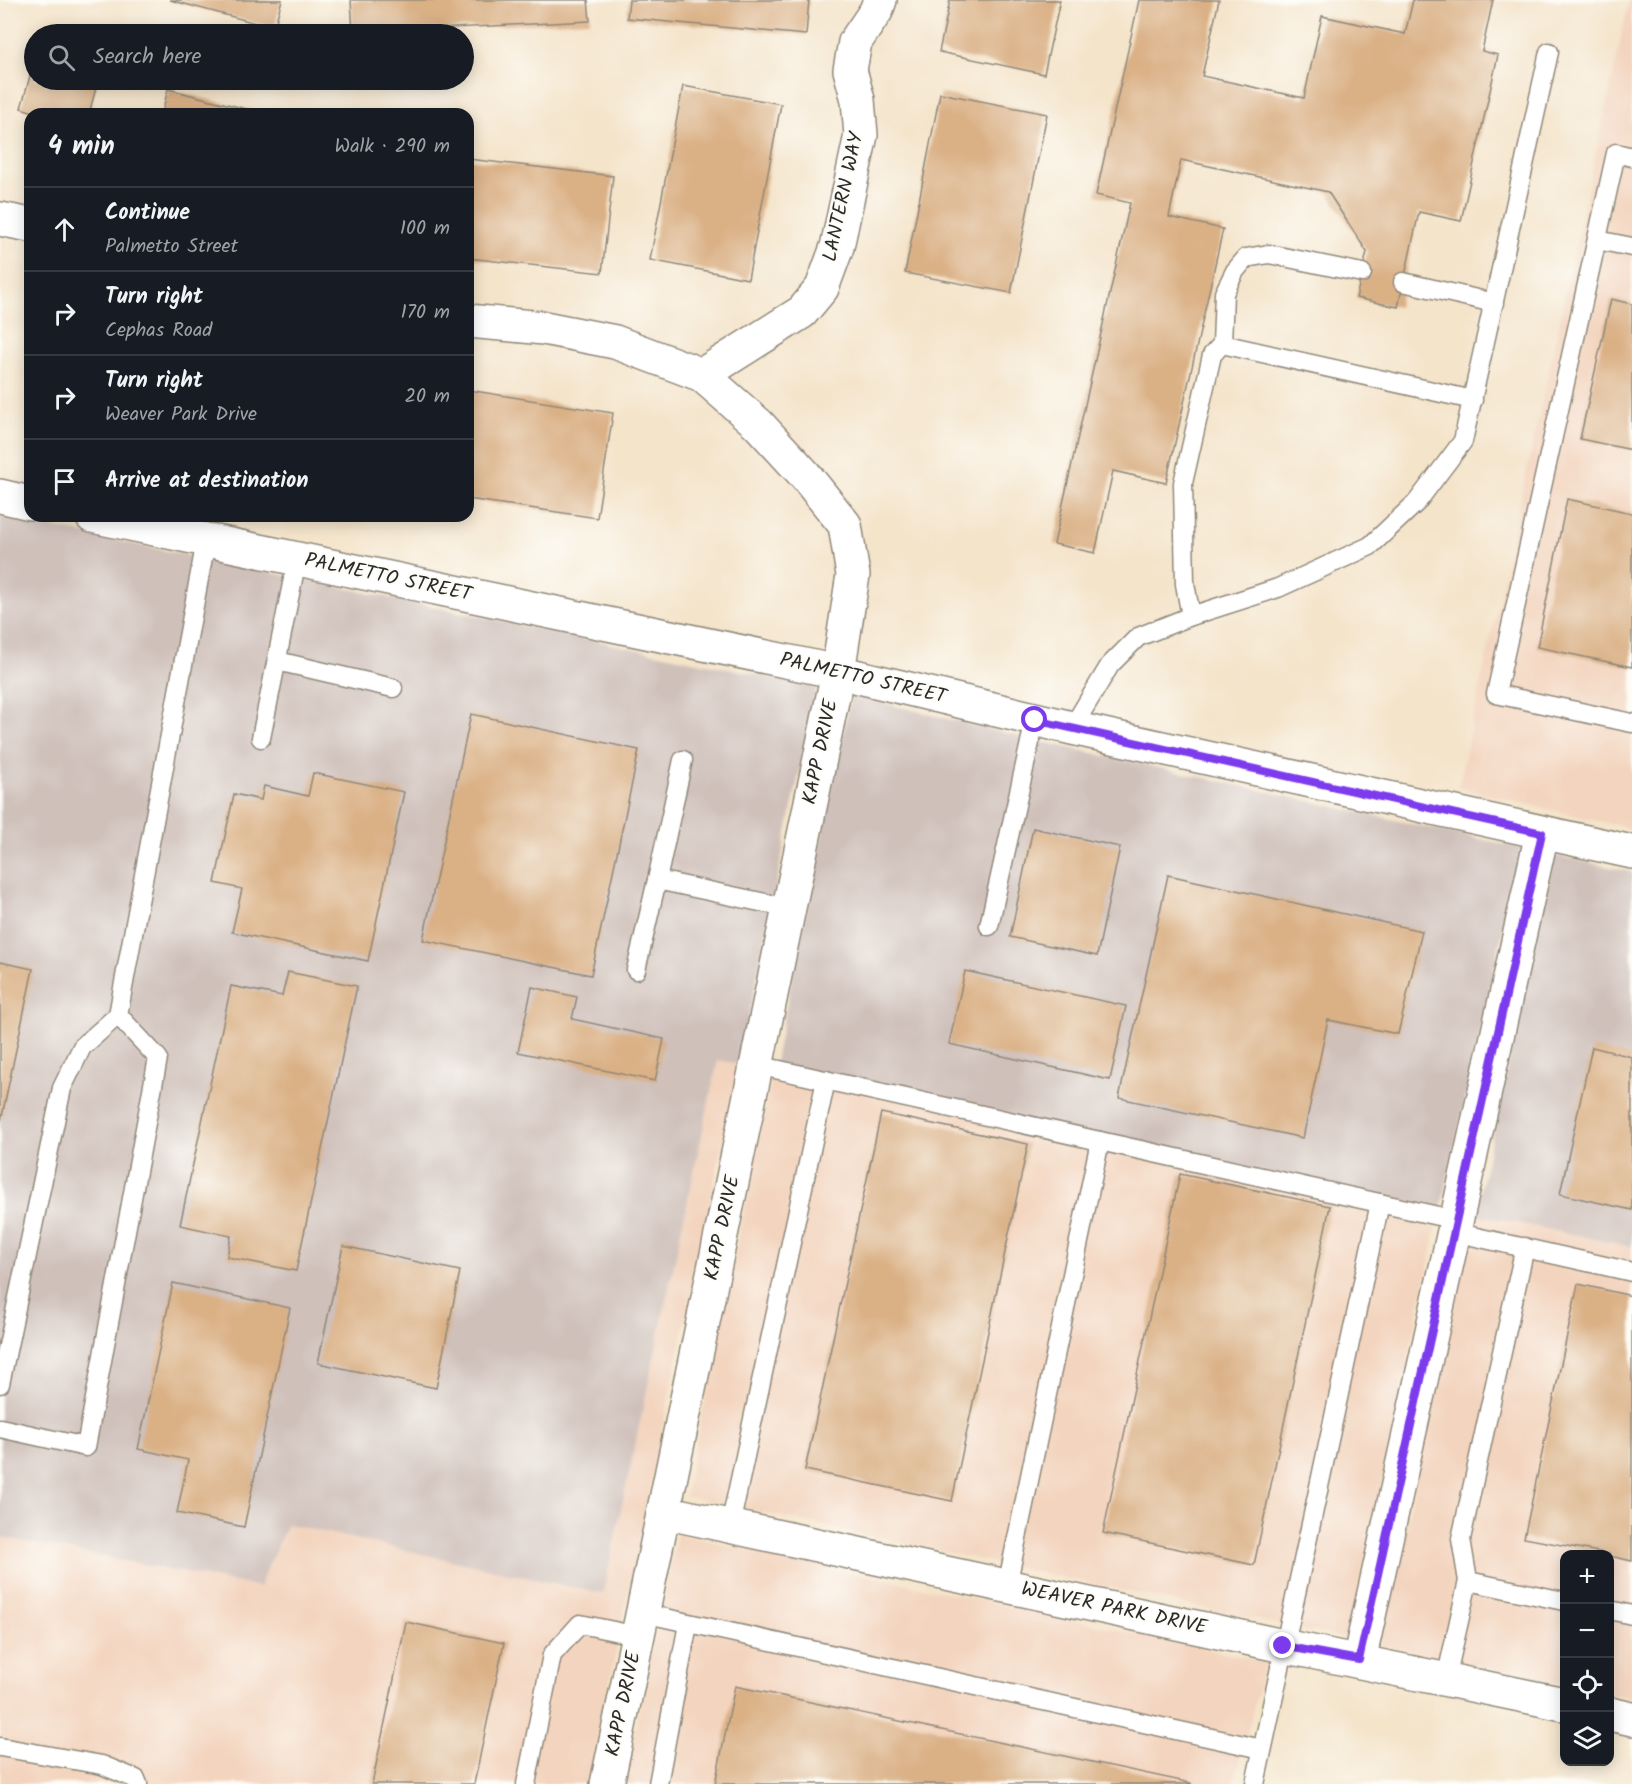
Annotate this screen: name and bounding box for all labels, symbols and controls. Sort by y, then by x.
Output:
search box [24,24,474,90]
text: Search here [93,40,201,75]
icon: search [45,41,78,74]
text: 4 min [48,126,115,168]
street label: LANTERN WAY [815,128,874,265]
text: Walk · 290 m [335,131,450,163]
text: Continue [105,196,190,231]
icon: ahead [48,213,81,246]
text: 100 m [400,213,450,245]
text: Palmetto Street [105,231,238,263]
text: Turn right [105,280,203,315]
icon: right [48,297,81,330]
text: 170 m [401,297,450,329]
text: Cephas Road [105,315,212,347]
text: Turn right [105,364,203,399]
icon: right [48,381,81,414]
text: 20 m [404,381,450,413]
text: Weaver Park Drive [105,399,257,431]
text: Arrive at destination [105,464,308,499]
icon: arrive [48,465,81,498]
street label: PALMETTO STREET [301,545,477,612]
street label: PALMETTO STREET [776,644,952,714]
street label: KAPP DRIVE [794,695,848,808]
route start [1021,706,1047,732]
street label: KAPP DRIVE [696,1171,750,1284]
map controls [1560,1550,1614,1766]
button: + [1560,1550,1614,1604]
street label: WEAVER PARK DRIVE [1018,1574,1211,1645]
button: − [1560,1604,1614,1658]
route end [1269,1632,1295,1658]
street label: KAPP DRIVE [597,1647,651,1760]
button: locate [1560,1658,1614,1712]
button: layers [1560,1712,1614,1766]

